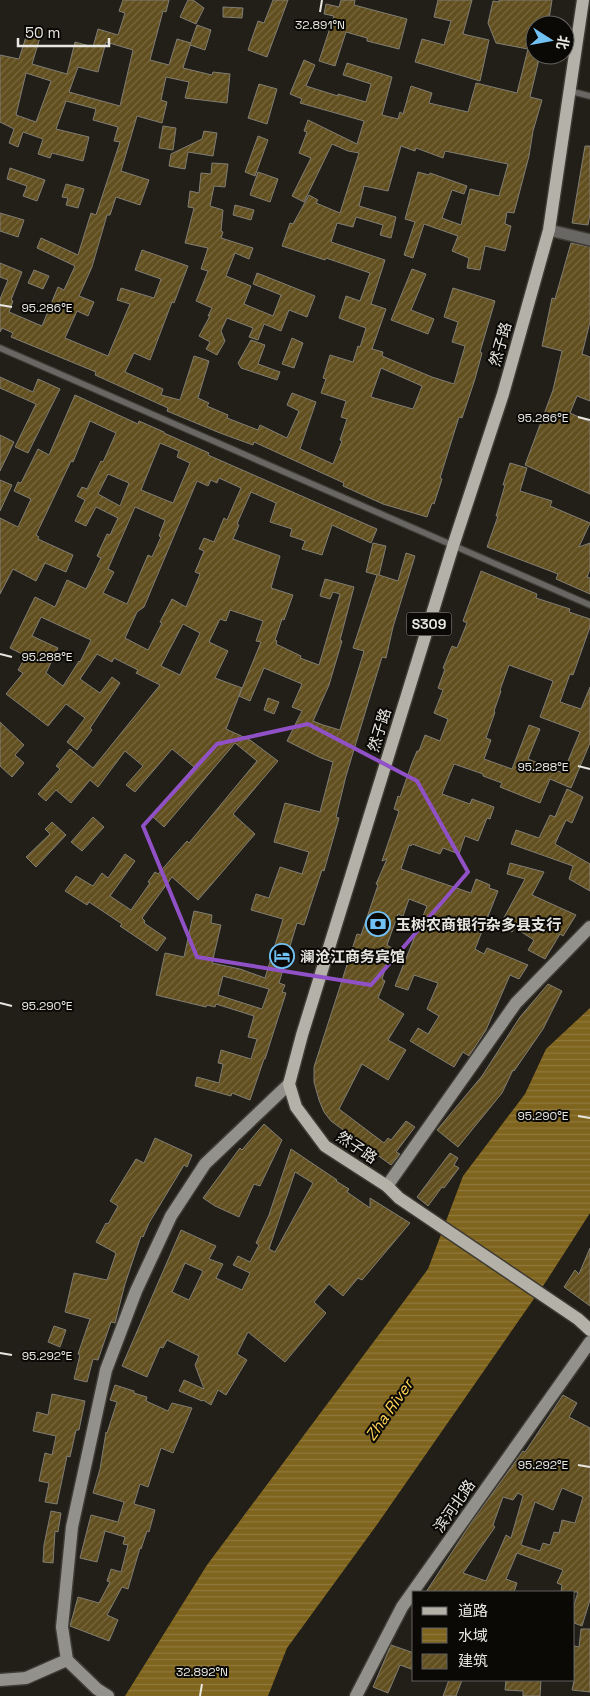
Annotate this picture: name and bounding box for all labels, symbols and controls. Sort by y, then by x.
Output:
scale bar [18,15,109,47]
north arrow [525,15,575,65]
text: 32.891°N [295,17,345,33]
text: 50 m [25,23,60,42]
text: 北 [553,34,573,51]
text: 95.286°E [22,300,73,316]
street label: 然子路 [485,320,515,368]
text: 95.286°E [518,410,569,426]
road number: S309 [406,612,452,636]
text: 95.288°E [21,649,73,665]
street label: 然子路 [363,706,395,754]
text: 95.288°E [517,759,569,775]
bank icon: 玉树农商银行杂多县支行 [365,911,391,937]
place label: 玉树农商银行杂多县支行 [396,915,561,934]
hotel icon: 澜沧江商务宾馆 [269,943,295,969]
place label: 澜沧江商务宾馆 [300,947,405,966]
text: 95.290°E [21,998,73,1014]
text: 95.290°E [517,1108,569,1124]
street label: 然子路 [333,1127,381,1167]
text: 95.292°E [22,1348,73,1364]
water label: Zha River [360,1374,419,1445]
text: 95.292°E [518,1457,569,1473]
street label: 滨河北路 [429,1476,479,1536]
legend [412,1591,575,1681]
text: 道路 [458,1601,488,1620]
text: 水域 [458,1626,488,1645]
text: 建筑 [458,1651,488,1670]
text: 32.892°N [176,1664,228,1680]

